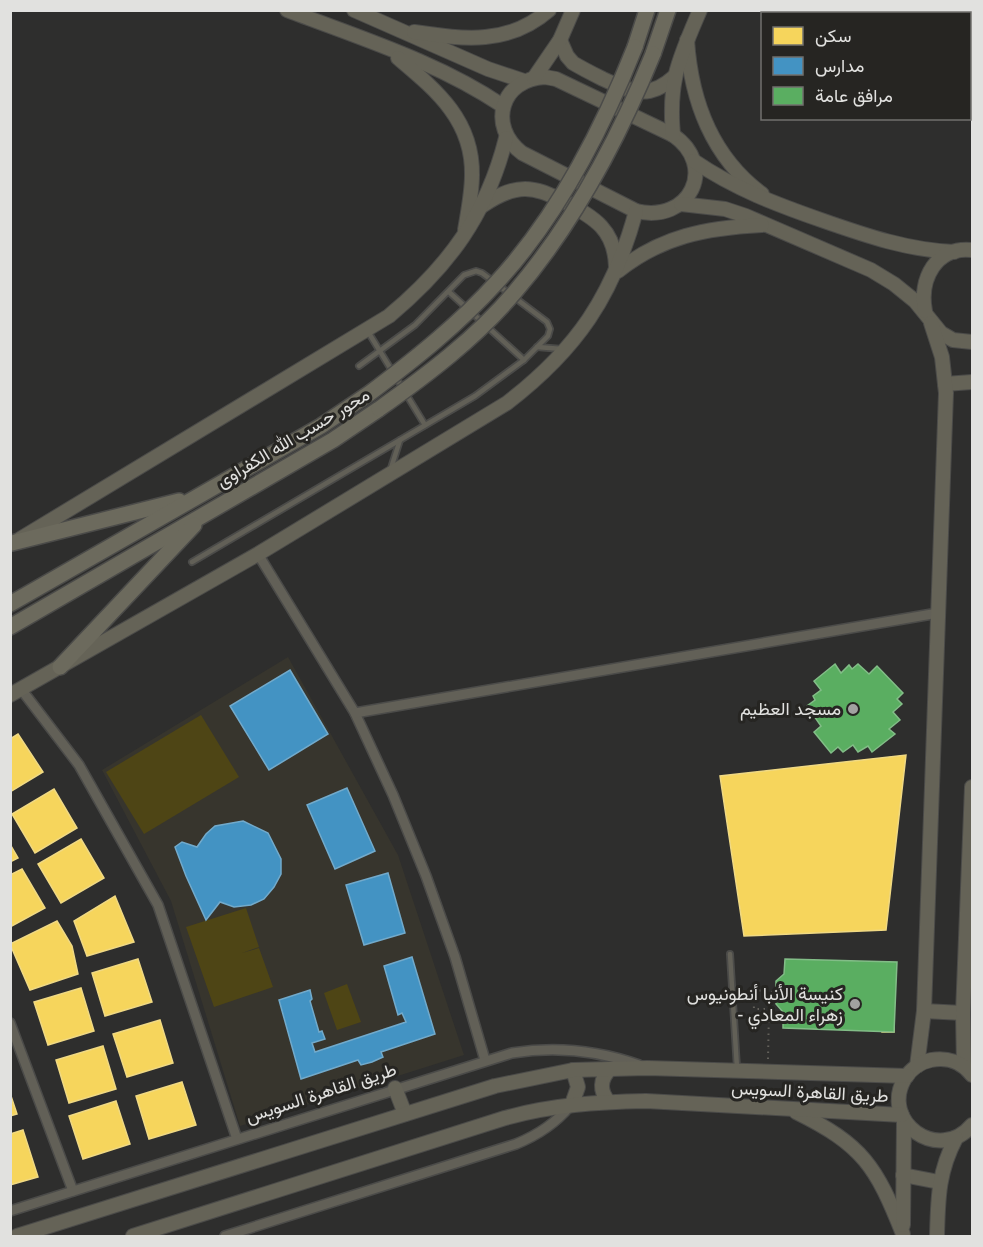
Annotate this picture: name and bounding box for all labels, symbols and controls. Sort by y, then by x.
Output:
legend [761,12,971,120]
text: سكن [815,23,851,47]
text: مدارس [815,53,864,77]
text: مرافق عامة [815,83,893,107]
street label: محور حسب الله الكفراوى [211,382,374,492]
place label: مسجد العظيم [740,696,841,721]
marker: مسجد العظيم [846,702,860,716]
place label: كنيسة الأنبا أنطونيوس - زهراء المعادي [687,981,843,1030]
marker: كنيسة الأنبا أنطونيوس - زهراء المعادي [848,997,862,1011]
street label: طريق القاهرة السويس [242,1056,399,1128]
street label: طريق القاهرة السويس [731,1075,889,1107]

